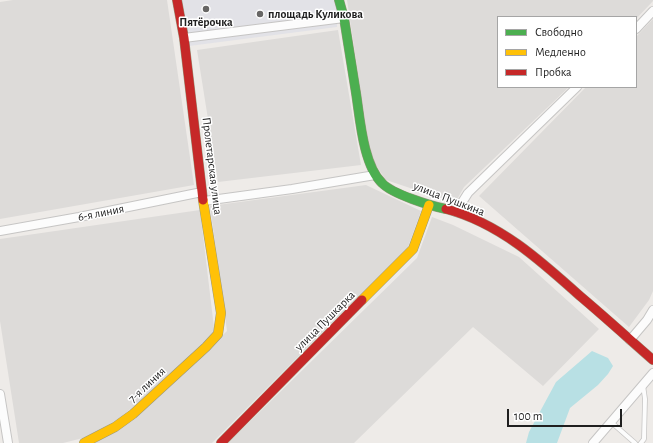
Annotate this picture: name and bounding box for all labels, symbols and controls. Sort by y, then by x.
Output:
marker: Пятёрочка [201,4,211,14]
place label: площадь Куликова [268,7,363,21]
marker: площадь Куликова [255,9,265,19]
place label: Пятёрочка [179,15,233,29]
legend [497,16,637,88]
text: Свободно [535,26,583,38]
text: Медленно [535,46,586,58]
text: Пробка [535,66,572,78]
street label: Пролетарская улица [199,116,225,216]
street label: улица Пушкина [411,179,487,219]
street label: 6-я линия [77,201,125,225]
street label: улица Пушкарка [292,288,358,354]
street label: 7-я линия [125,364,169,406]
scale bar [509,401,624,427]
text: 100 m [514,410,542,422]

